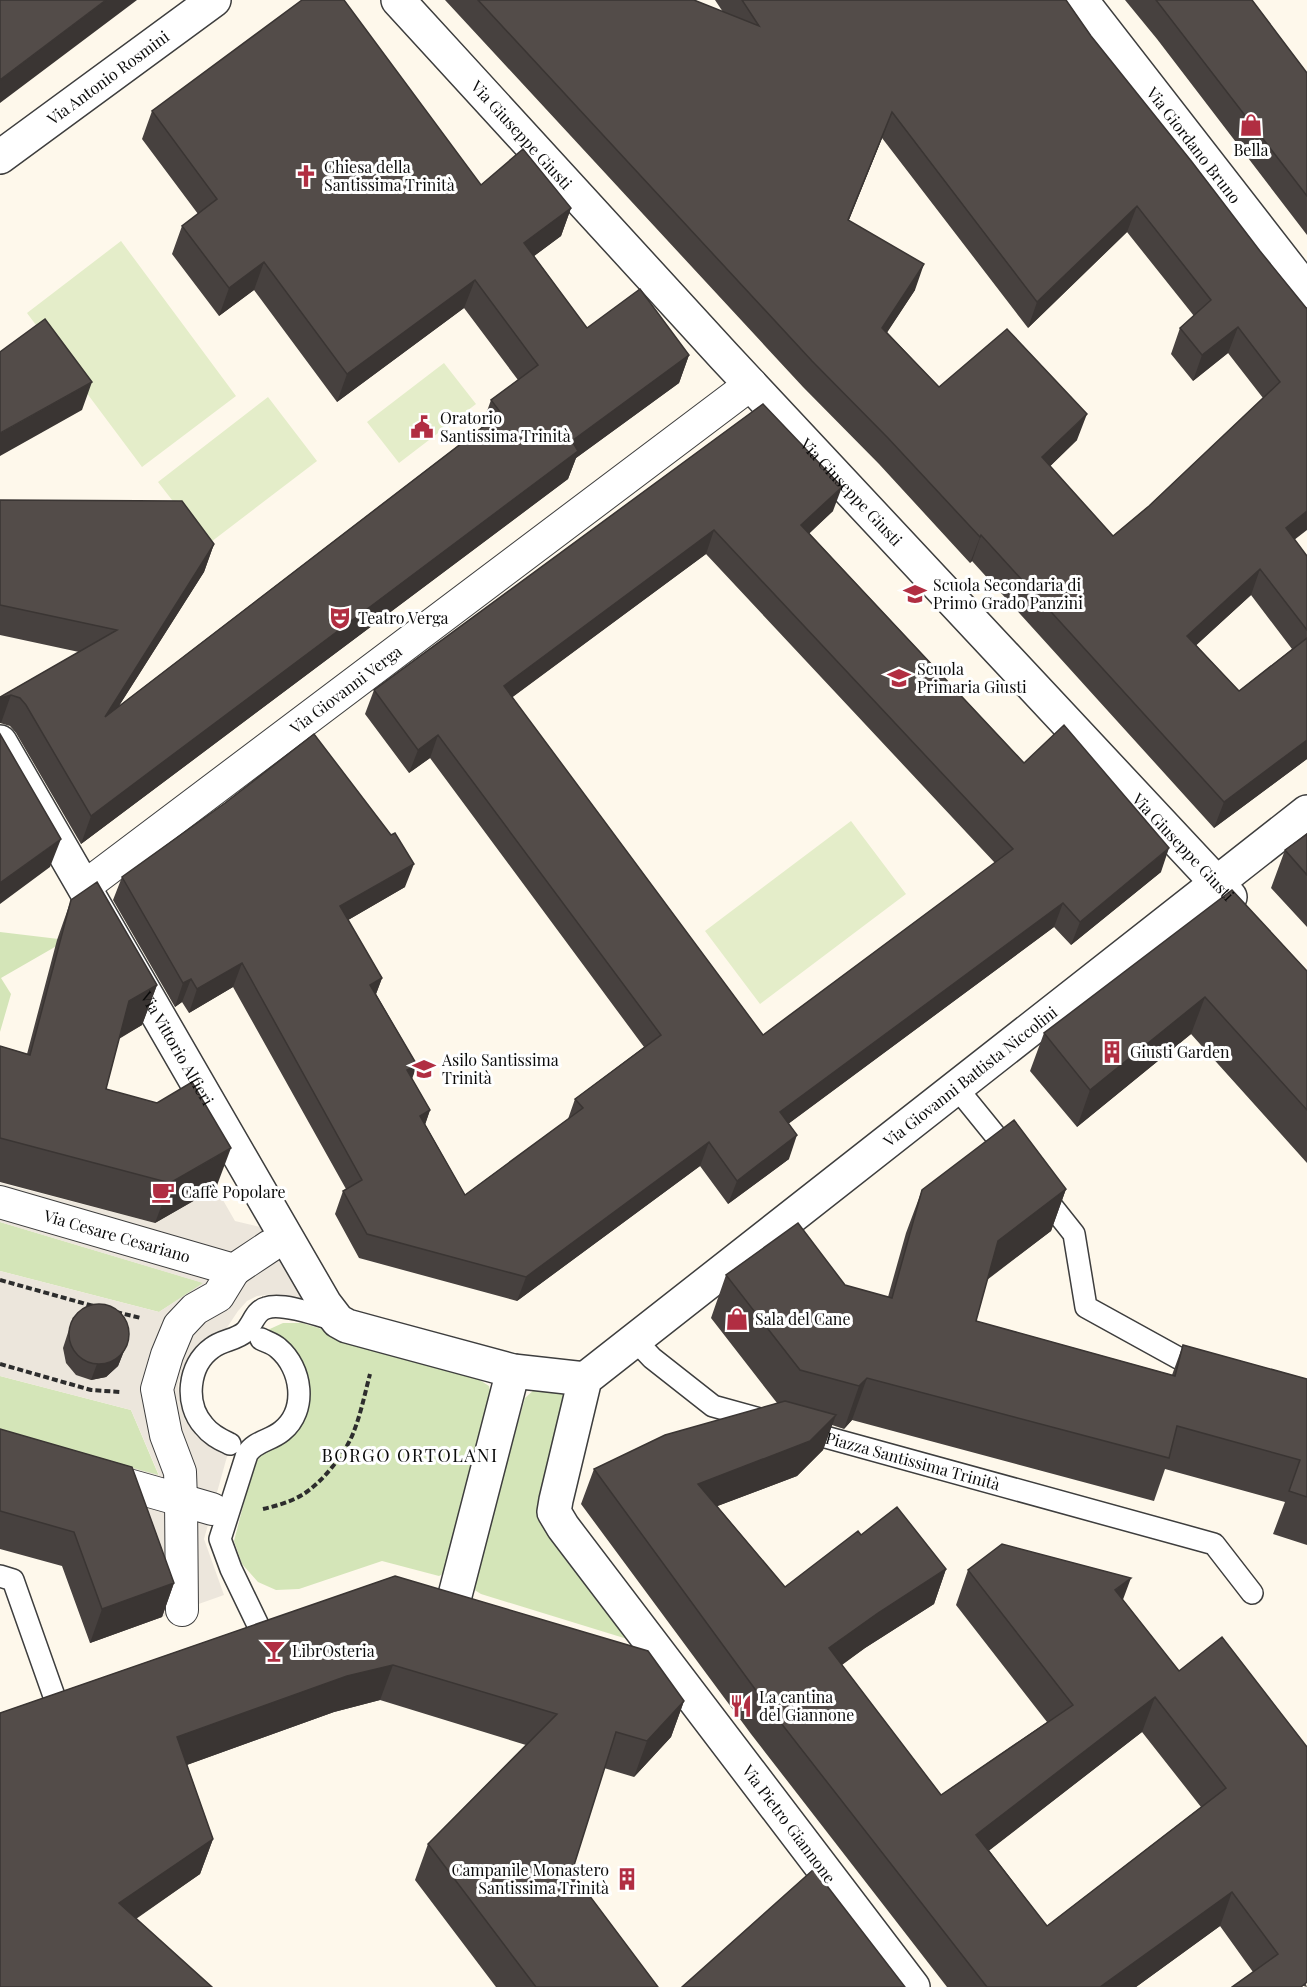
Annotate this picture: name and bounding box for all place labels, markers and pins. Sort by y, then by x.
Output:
shop icon: Bella [1238,112,1264,138]
place label: Bella [1233,139,1269,160]
place label: Chiesa della Santissima Trinità [324,156,455,195]
church icon: Chiesa della Santissima Trinità [293,163,319,189]
place label: Oratorio Santissima Trinità [440,407,571,446]
public building icon: Oratorio Santissima Trinità [409,414,435,440]
place label: Scuola Secondaria di Primo Grado Panzini [933,574,1083,613]
school or university icon: Scuola Secondaria di Primo Grado Panzini [902,581,928,607]
theatre icon: Teatro Verga [327,605,353,631]
place label: Teatro Verga [358,607,449,628]
place label: Scuola Primaria Giusti [917,658,1027,697]
school or university icon: Scuola Primaria Giusti [886,665,912,691]
building icon: Giusti Garden [1099,1039,1125,1065]
place label: Giusti Garden [1130,1041,1230,1062]
place label: Asilo Santissima Trinità [441,1049,559,1088]
school or university icon: Asilo Santissima Trinità [411,1056,437,1082]
cafe icon: Caffè Popolare [150,1179,176,1205]
place label: Caffè Popolare [181,1181,286,1202]
shop icon: Sala del Cane [724,1306,750,1332]
place label: Sala del Cane [755,1308,851,1329]
bar icon: LibrOsteria [261,1638,287,1664]
place label: LibrOsteria [292,1640,375,1661]
place label: La cantina del Giannone [759,1686,854,1725]
restaurant icon: La cantina del Giannone [728,1693,754,1719]
place label: Campanile Monastero Santissima Trinità [451,1859,609,1898]
building icon: Campanile Monastero Santissima Trinità [614,1866,640,1892]

